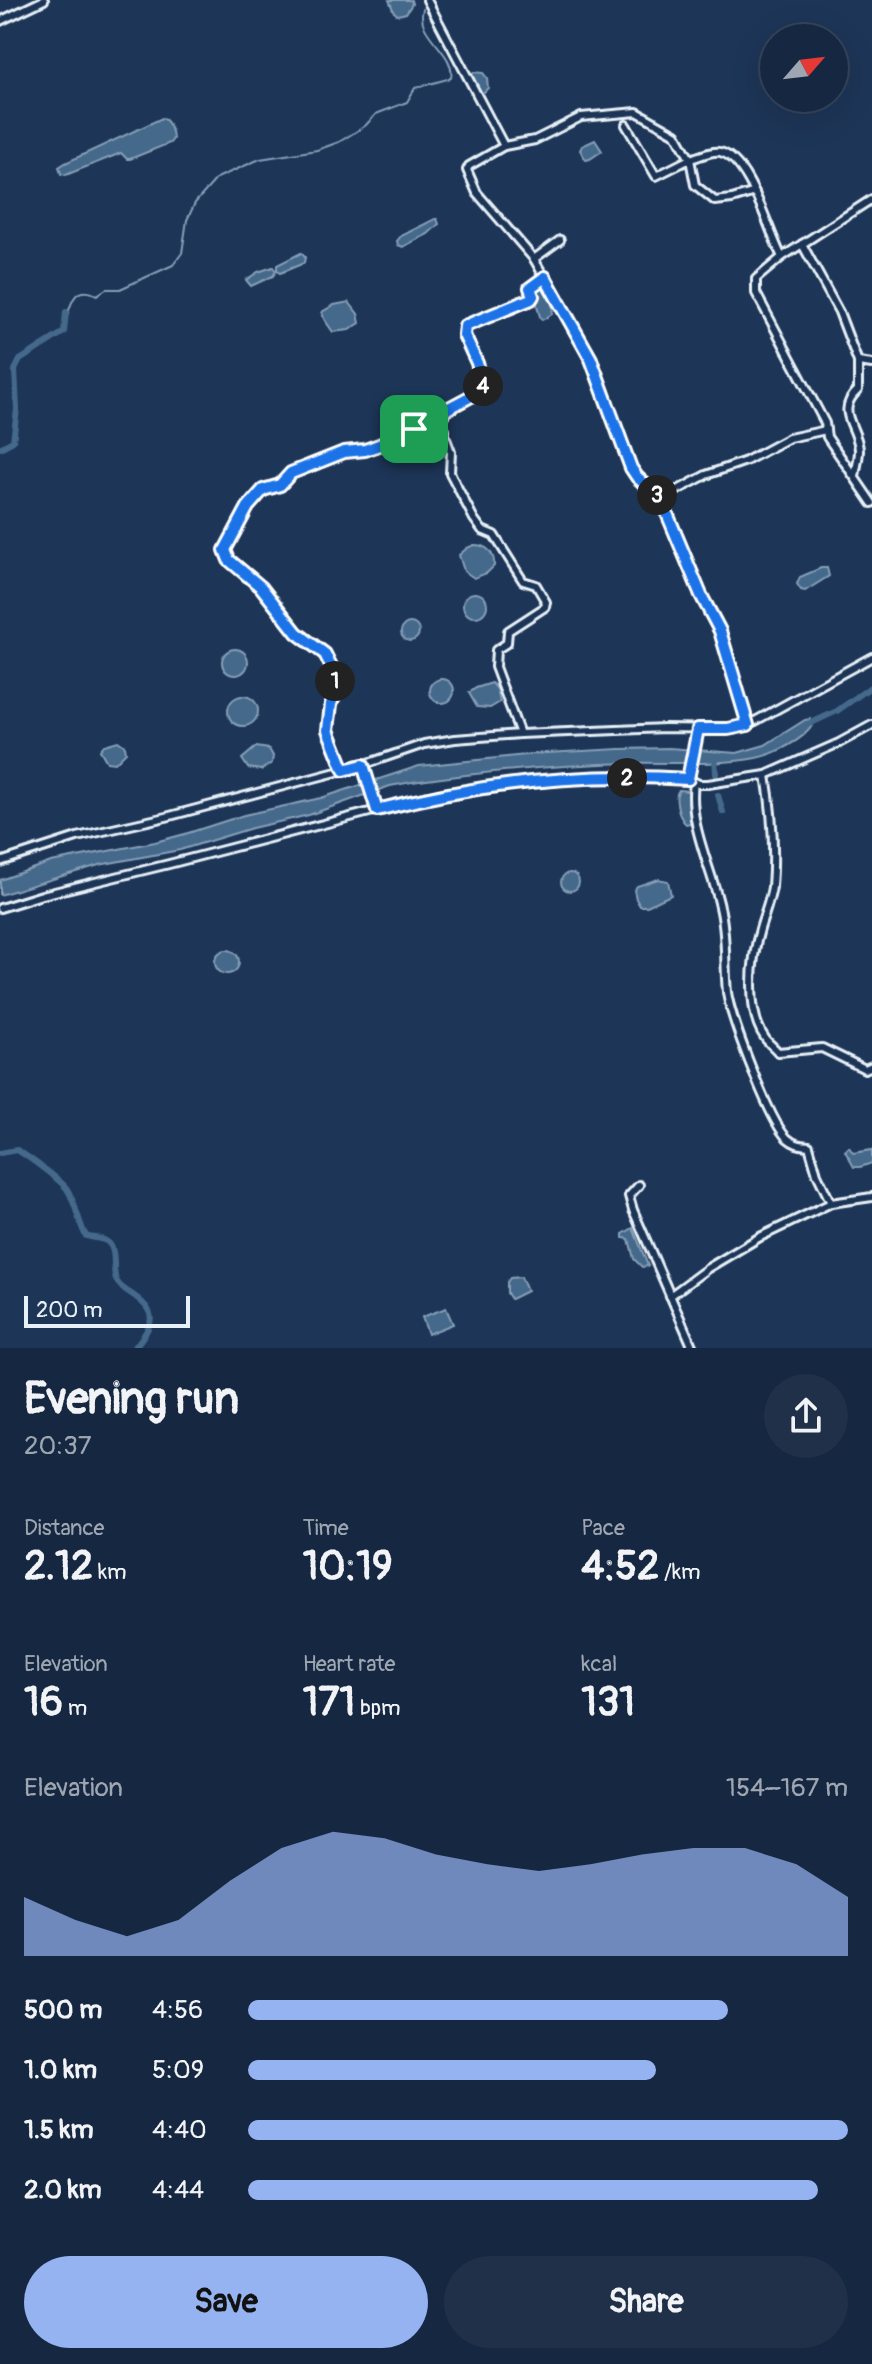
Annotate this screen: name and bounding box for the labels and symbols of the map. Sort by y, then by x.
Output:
north arrow [760,24,848,112]
pin: 4 [463,366,503,406]
pin [380,395,448,463]
pin: 3 [637,475,677,515]
pin: 1 [315,661,355,701]
pin: 2 [607,758,647,798]
scale bar [24,1292,190,1328]

